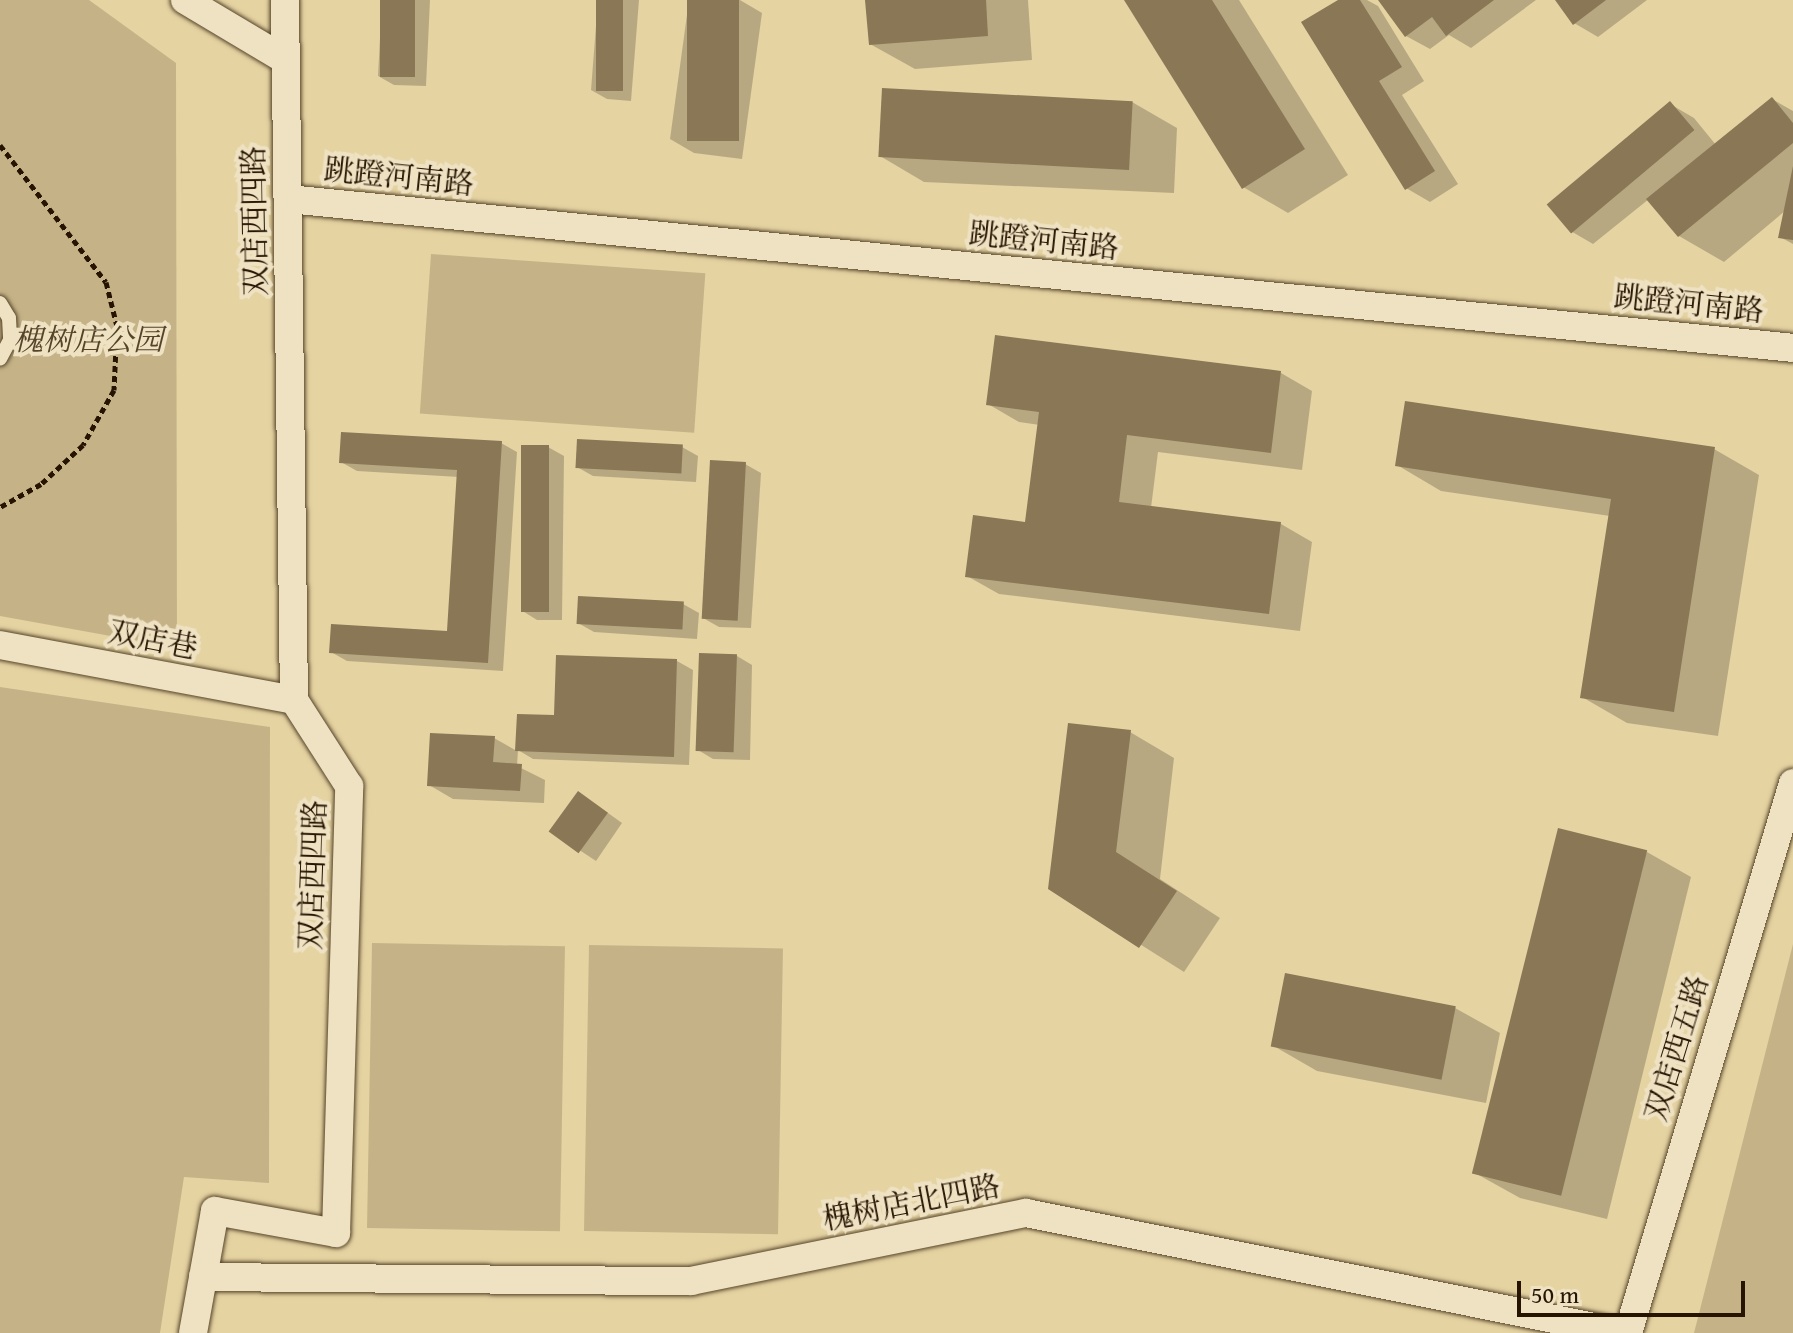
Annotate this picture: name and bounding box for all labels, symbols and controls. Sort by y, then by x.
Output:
street label: 双店西四路 [235,146,273,296]
street label: 跳蹬河南路 [323,150,475,202]
street label: 跳蹬河南路 [968,214,1120,266]
street label: 跳蹬河南路 [1613,277,1765,329]
park label: 槐树店公园 [13,321,163,357]
street label: 双店巷 [105,613,201,665]
street label: 双店西四路 [291,799,333,951]
street label: 双店西五路 [1637,971,1715,1125]
street label: 槐树店北四路 [819,1167,1003,1237]
scale bar [1521,1265,1749,1315]
text: 50 m [1531,1277,1579,1312]

